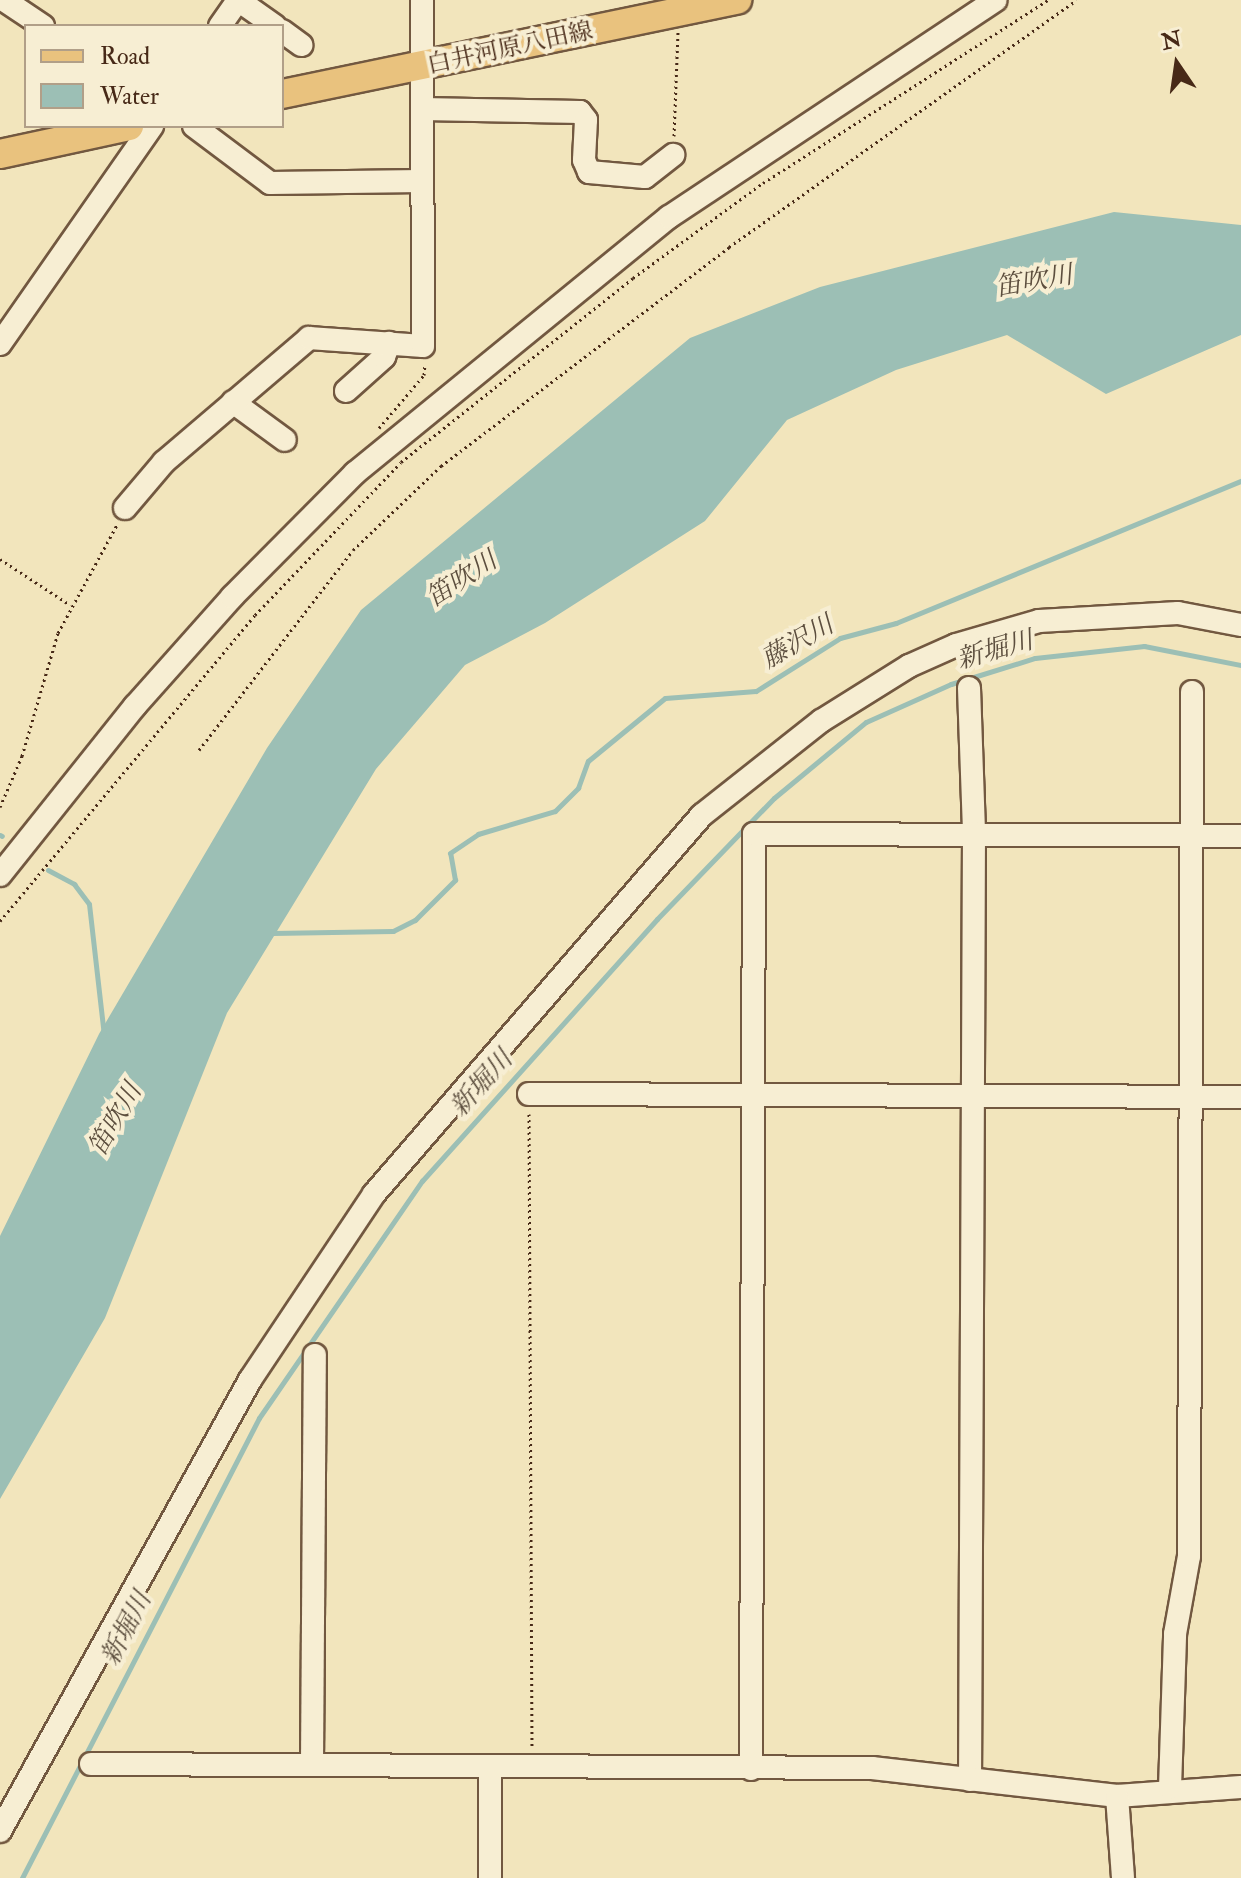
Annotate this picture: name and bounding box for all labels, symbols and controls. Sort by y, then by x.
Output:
street label: 白井河原八田線 [425,16,595,80]
legend [24,24,284,128]
north arrow [1137,24,1217,104]
text: N [1159,25,1184,56]
text: Road [100,41,150,72]
text: Water [100,81,159,112]
water label: 笛吹川 [993,260,1075,304]
water label: 笛吹川 [421,546,503,614]
water label: 藤沢川 [756,610,840,676]
water label: 新堀川 [953,625,1037,677]
water label: 新堀川 [444,1045,520,1123]
water label: 笛吹川 [83,1078,149,1162]
water label: 新堀川 [95,1587,159,1671]

